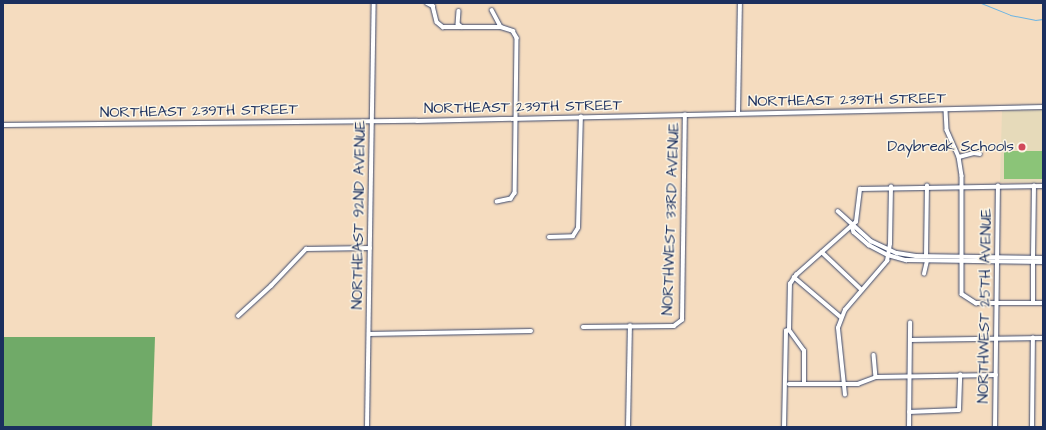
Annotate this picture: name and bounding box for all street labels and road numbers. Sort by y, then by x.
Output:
street label: NORTHEAST 239TH STREET [748,89,946,111]
street label: NORTHEAST 239TH STREET [424,96,622,118]
street label: NORTHEAST 239TH STREET [100,100,298,122]
street label: NORTHEAST 92ND AVENUE [348,120,370,310]
street label: NORTHWEST 33RD AVENUE [659,122,683,316]
street label: NORTHWEST 25TH AVENUE [974,208,996,404]

